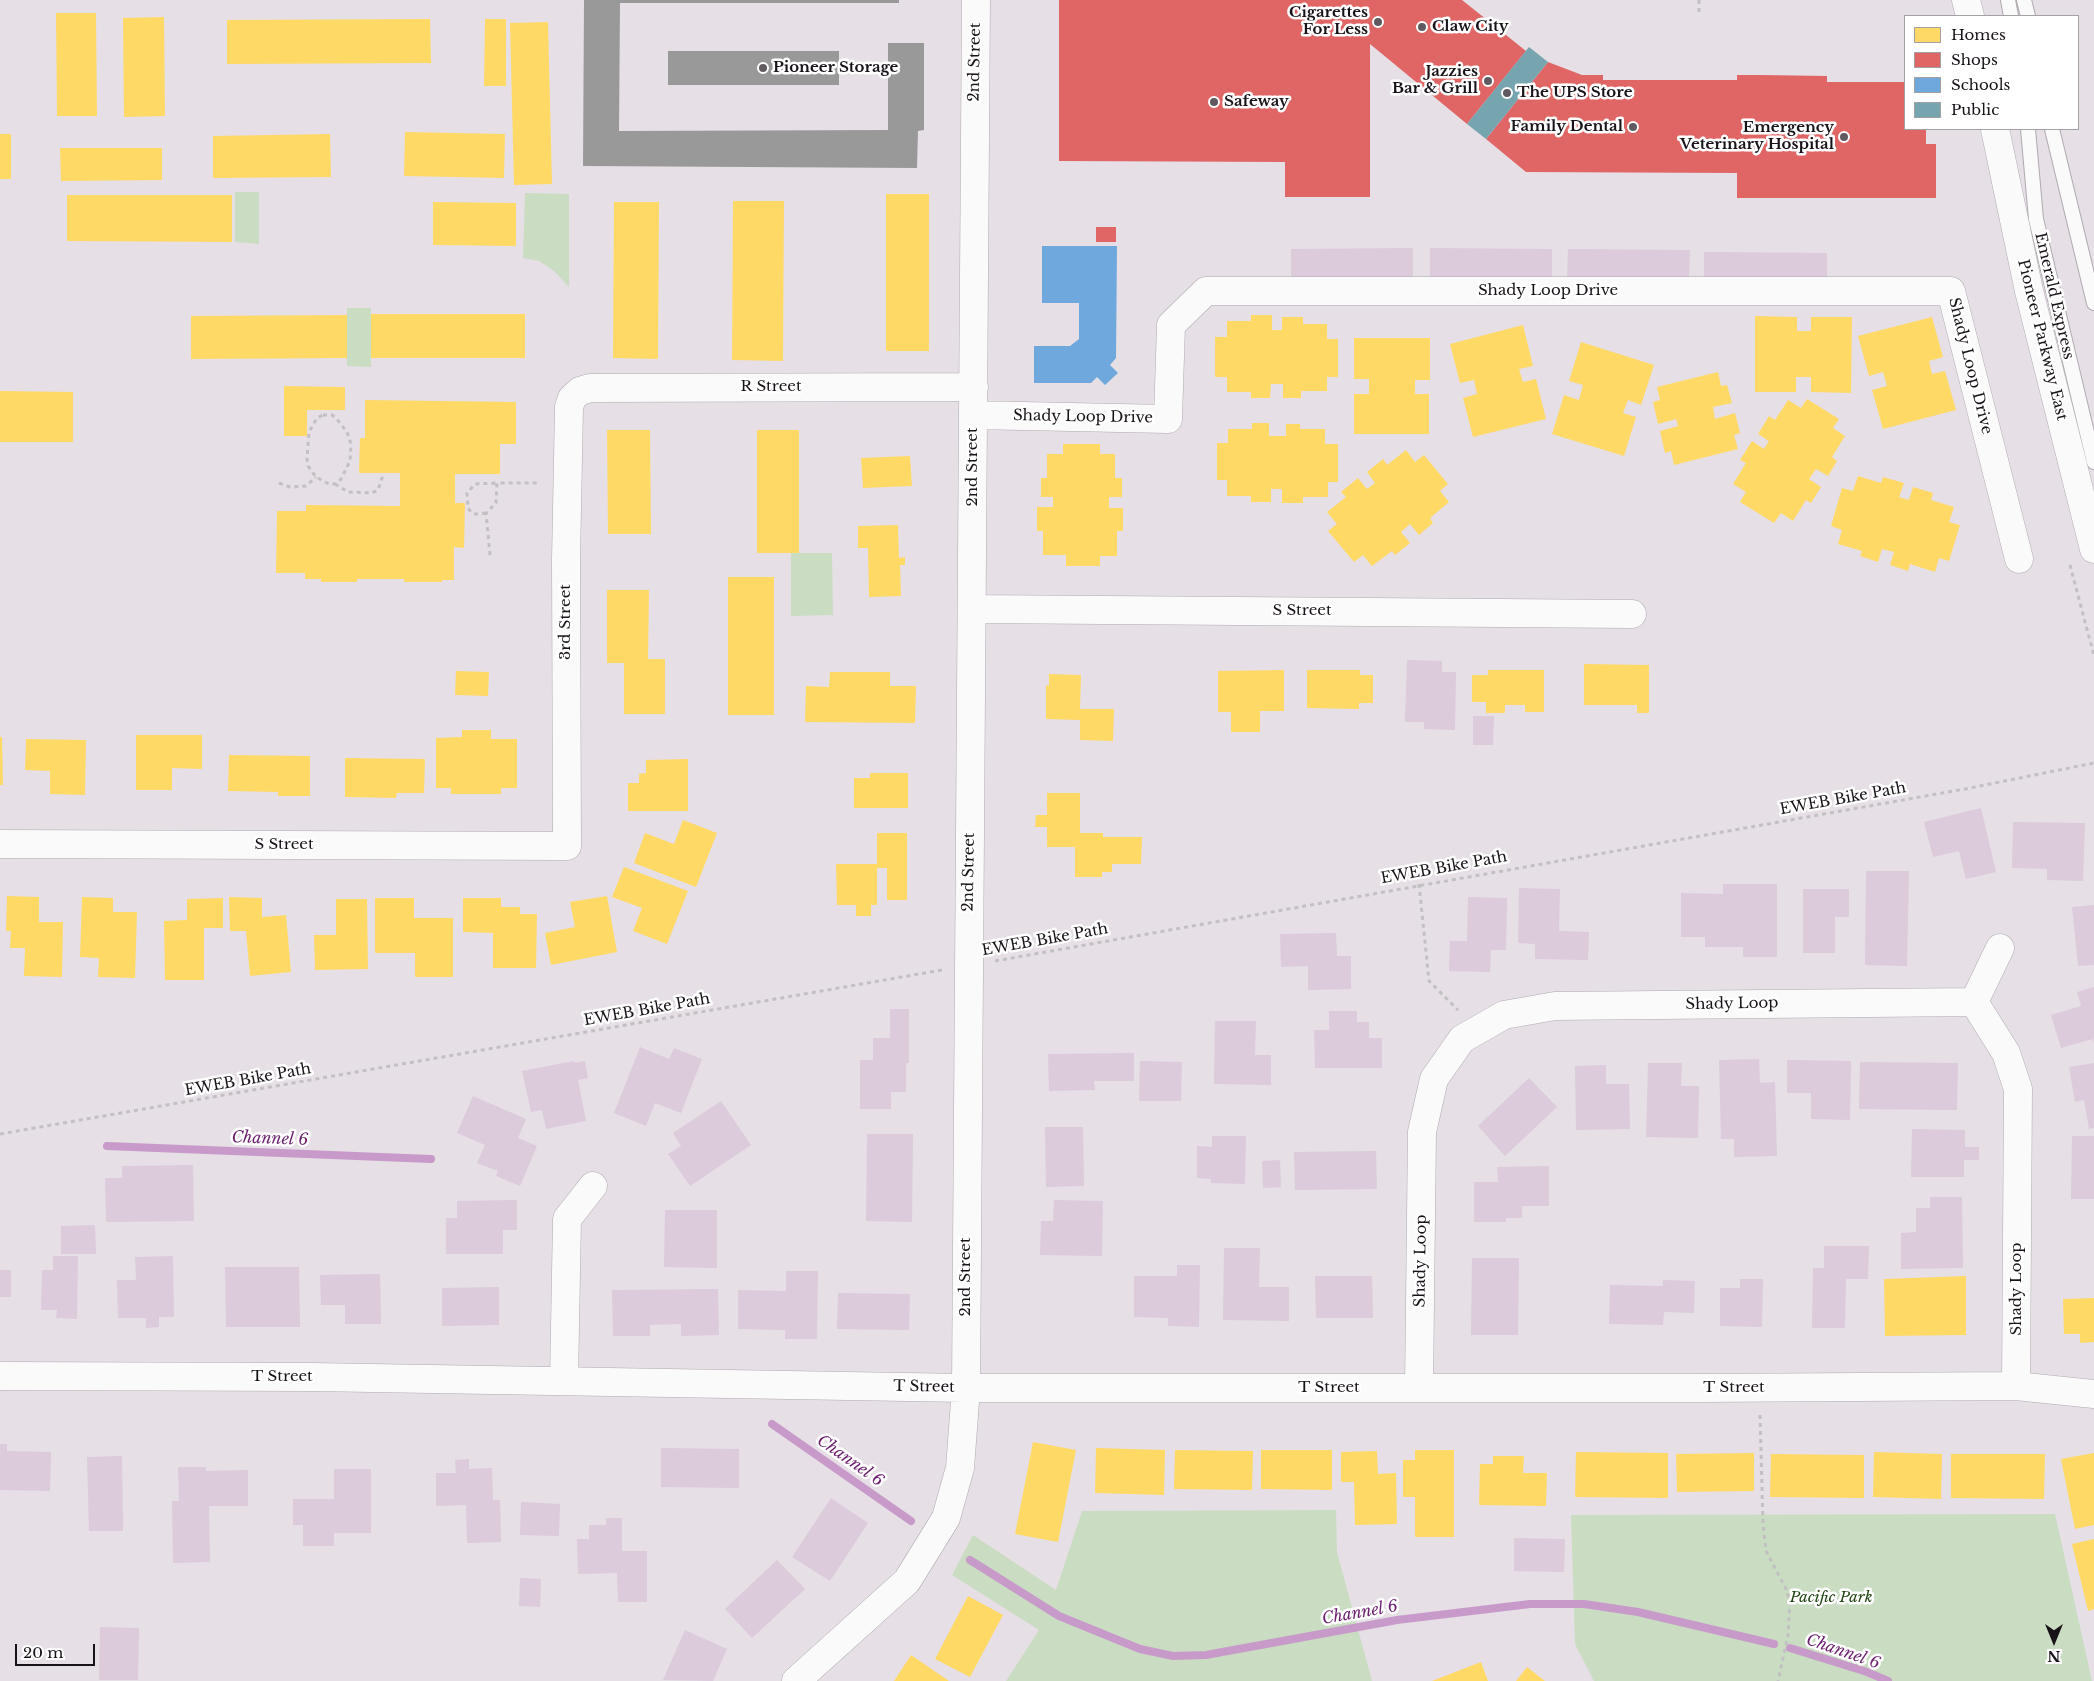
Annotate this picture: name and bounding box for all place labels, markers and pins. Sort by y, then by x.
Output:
place label: Cigarettes For Less [1289,4,1368,39]
marker: Cigarettes For Less [1372,16,1384,28]
place label: Claw City [1432,18,1508,36]
marker: Claw City [1416,21,1428,33]
place label: Pioneer Storage [773,59,898,77]
marker: Pioneer Storage [757,62,769,74]
place label: Jazzies Bar & Grill [1392,63,1478,98]
marker: Jazzies Bar & Grill [1482,75,1494,87]
place label: The UPS Store [1517,84,1632,102]
marker: The UPS Store [1501,87,1513,99]
place label: Safeway [1224,93,1289,111]
marker: Safeway [1208,96,1220,108]
place label: Family Dental [1511,118,1623,136]
place label: Emergency Veterinary Hospital [1680,119,1834,154]
marker: Family Dental [1627,121,1639,133]
marker: Emergency Veterinary Hospital [1838,131,1850,143]

